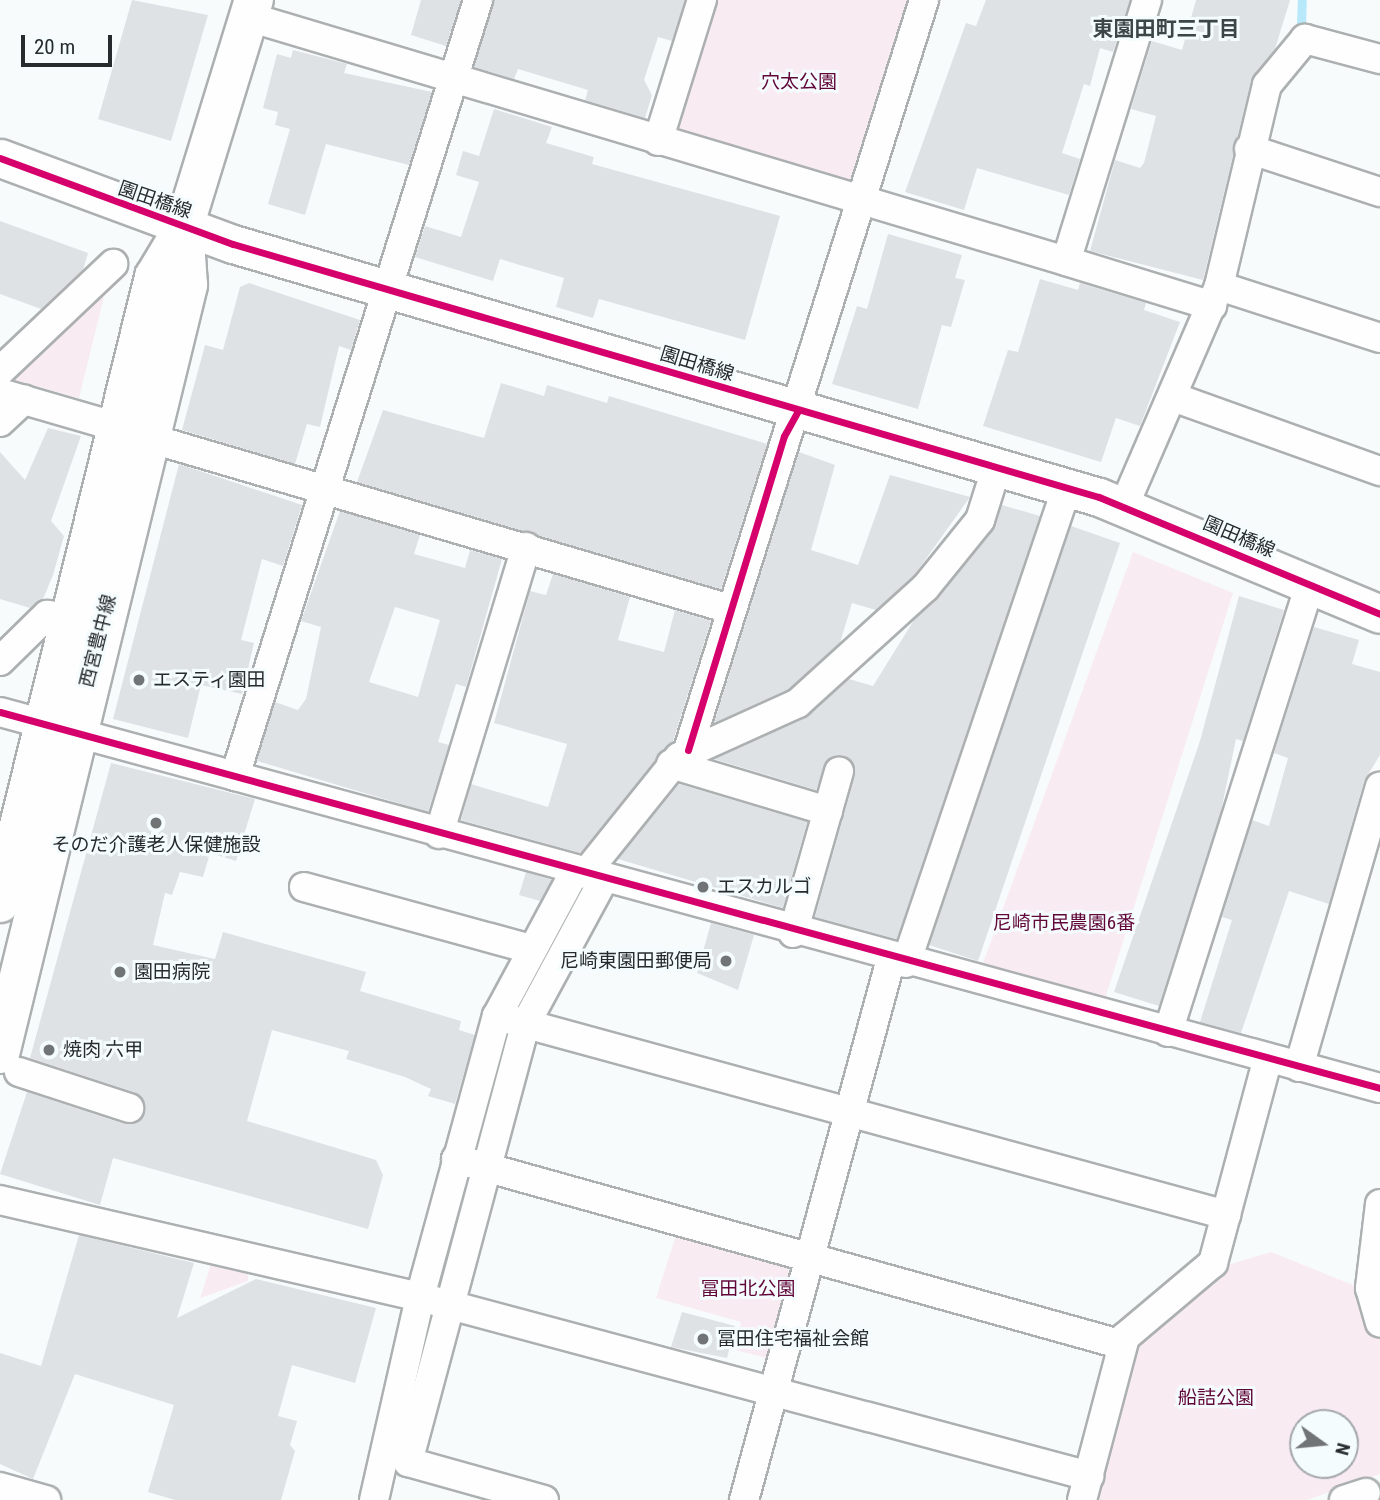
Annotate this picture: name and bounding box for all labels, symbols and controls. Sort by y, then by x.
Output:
district label: 東園田町三丁目 [1093,16,1239,42]
scale bar [24,21,116,65]
text: 20 m [34,35,75,59]
park label: 穴太公園 [761,71,837,93]
street label: 園田橋線 [115,177,195,223]
street label: 園田橋線 [657,342,737,386]
street label: 園田橋線 [1200,512,1278,562]
street label: 西宮豊中線 [75,592,121,690]
place label: エスティ園田 [153,669,267,691]
marker: エスティ園田 [131,672,147,688]
marker: そのだ介護老人保健施設 [148,815,164,831]
place label: そのだ介護老人保健施設 [52,834,260,856]
place label: エスカルゴ [717,876,812,898]
marker: エスカルゴ [695,879,711,895]
park label: 尼崎市民農園6番 [993,912,1135,934]
place label: 尼崎東園田郵便局 [560,950,712,972]
marker: 尼崎東園田郵便局 [718,953,734,969]
place label: 園田病院 [134,961,210,983]
marker: 園田病院 [112,964,128,980]
place label: 焼肉 六甲 [63,1039,143,1061]
marker: 焼肉 六甲 [41,1042,57,1058]
park label: 冨田北公園 [701,1278,795,1300]
place label: 冨田住宅福祉会館 [717,1328,869,1350]
marker: 冨田住宅福祉会館 [695,1331,711,1347]
park label: 船詰公園 [1178,1387,1254,1409]
north arrow [1289,1409,1359,1479]
text: N [1330,1440,1355,1458]

